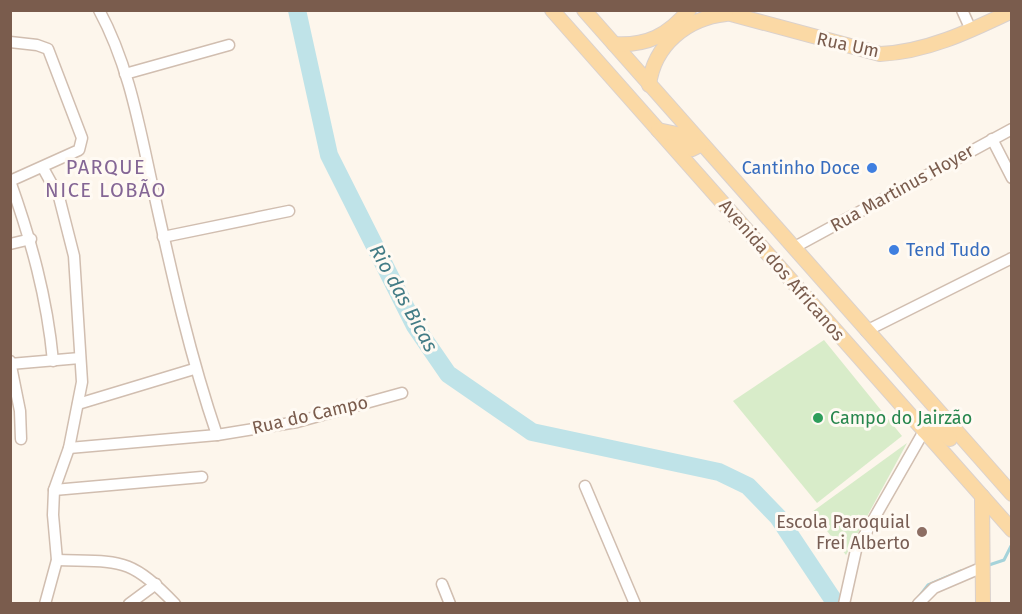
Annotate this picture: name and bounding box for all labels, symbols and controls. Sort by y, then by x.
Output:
street label: Rua Um [815,28,881,62]
street label: Rua Martinus Hoyer [826,139,978,237]
district label: PARQUE NICE LOBÃO [45,155,167,202]
place label: Cantinho Doce [742,157,860,179]
marker: Cantinho Doce [865,161,879,175]
street label: Avenida dos Africanos [715,195,849,345]
place label: Tend Tudo [906,239,991,261]
water label: Rio das Bicas [365,240,443,356]
marker: Tend Tudo [887,243,901,257]
street label: Rua do Campo [250,391,370,439]
place label: Campo do Jairzão [830,407,972,429]
marker: Campo do Jairzão [811,411,825,425]
place label: Escola Paroquial Frei Alberto [776,511,910,554]
marker: Escola Paroquial Frei Alberto [915,525,929,539]

